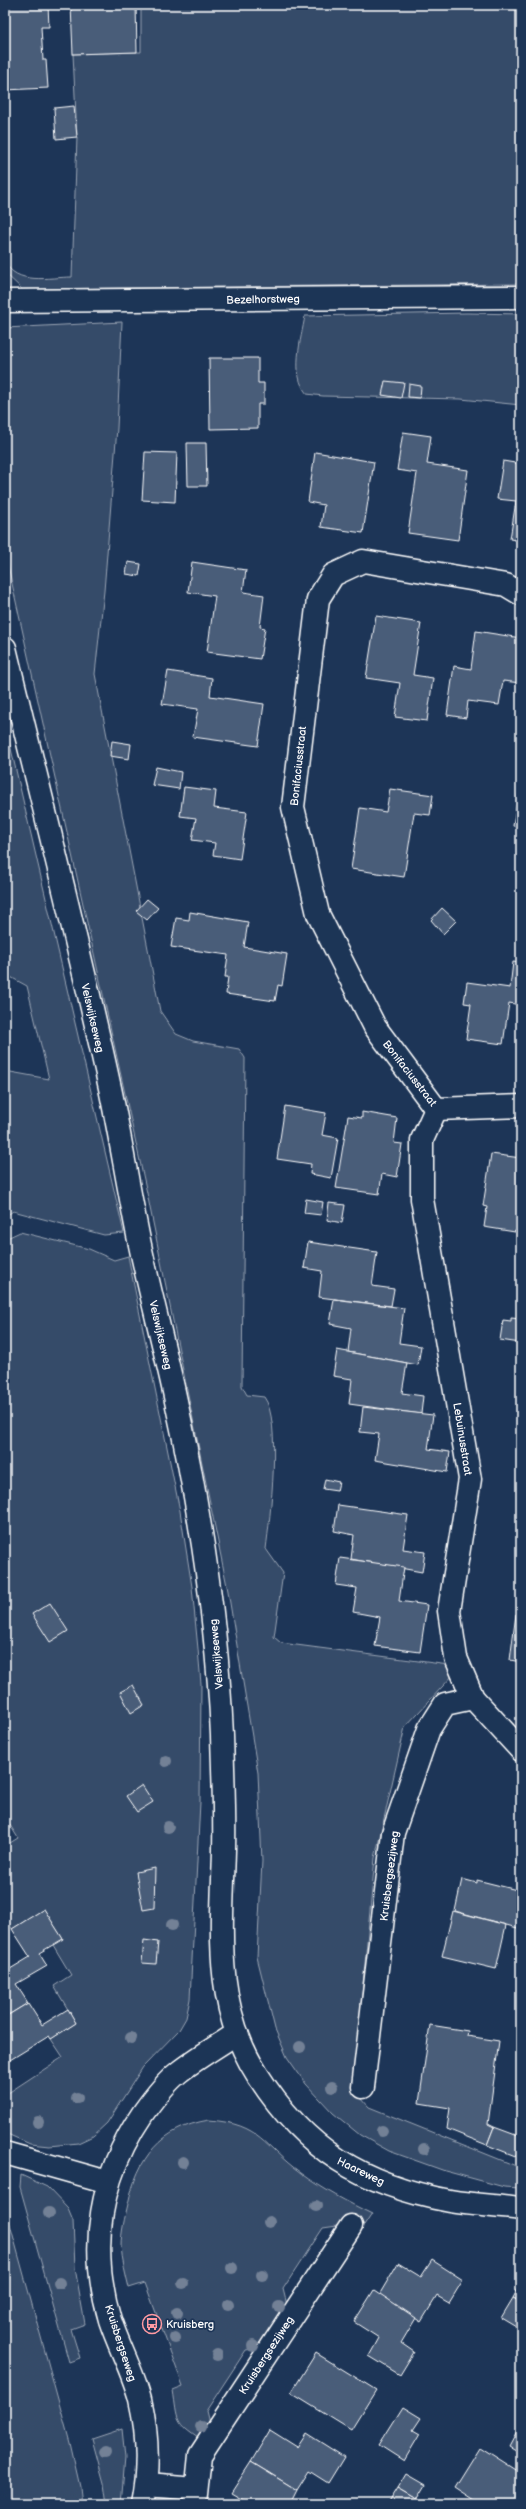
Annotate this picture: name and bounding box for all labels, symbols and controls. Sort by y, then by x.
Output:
street label: Bezelhorstweg [226,292,300,307]
street label: Bonifaciusstraat [288,725,309,807]
street label: Velswijkseweg [78,982,107,1054]
street label: Bonifaciusstraat [380,1038,440,1109]
street label: Velswijkseweg [146,1299,175,1371]
street label: Lebuinusstraat [450,1402,475,1477]
street label: Velswijkseweg [207,1618,226,1690]
street label: Kruisbergsezijweg [378,1830,401,1922]
street label: Haareweg [335,2154,387,2188]
street label: Kruisbergseweg [102,2303,139,2383]
bus stop icon: Kruisberg [141,2313,163,2335]
street label: Kruisbergsezijweg [236,2314,297,2397]
place label: Kruisberg [166,2318,214,2331]

